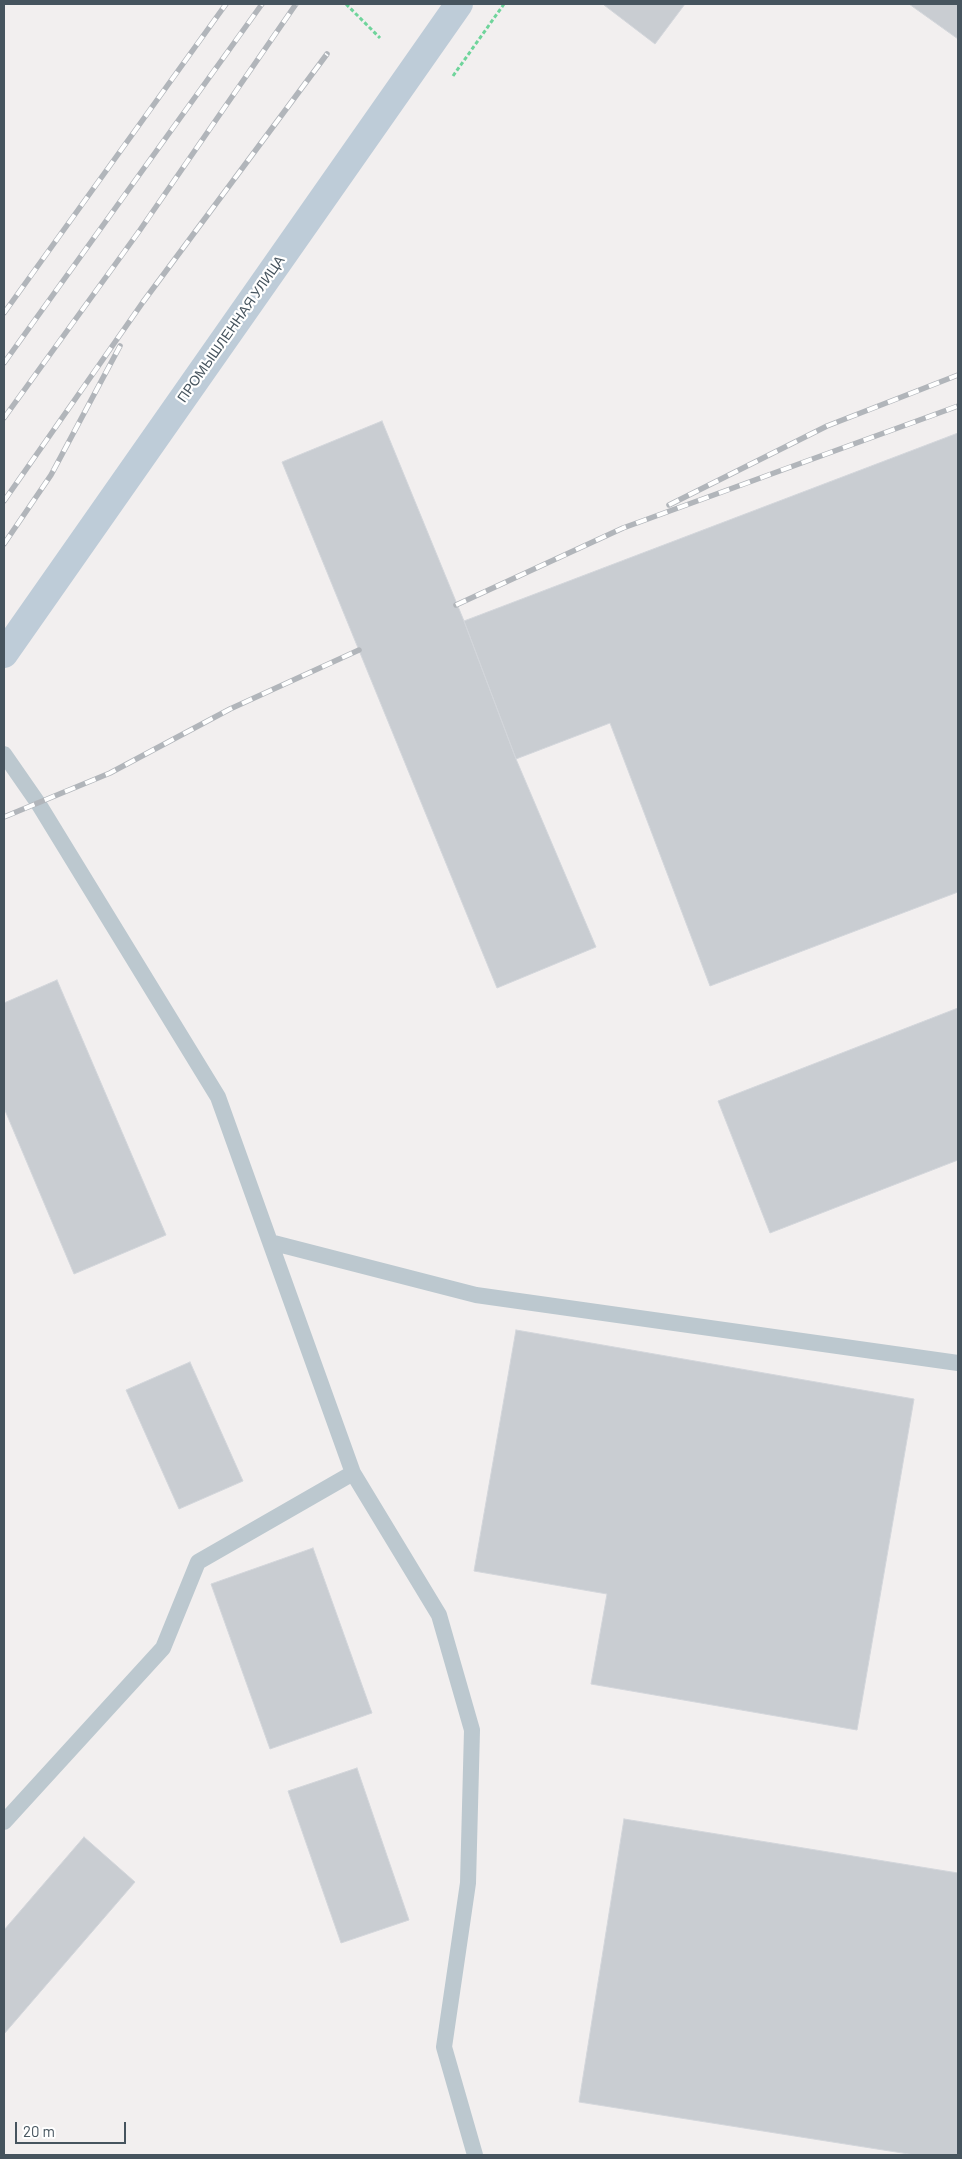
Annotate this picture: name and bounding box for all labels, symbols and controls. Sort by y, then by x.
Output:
street label: ПРОМЫШЛЕННАЯ УЛИЦА [174,252,288,406]
scale bar [18,2112,129,2144]
text: 20 m [23,2122,55,2140]

